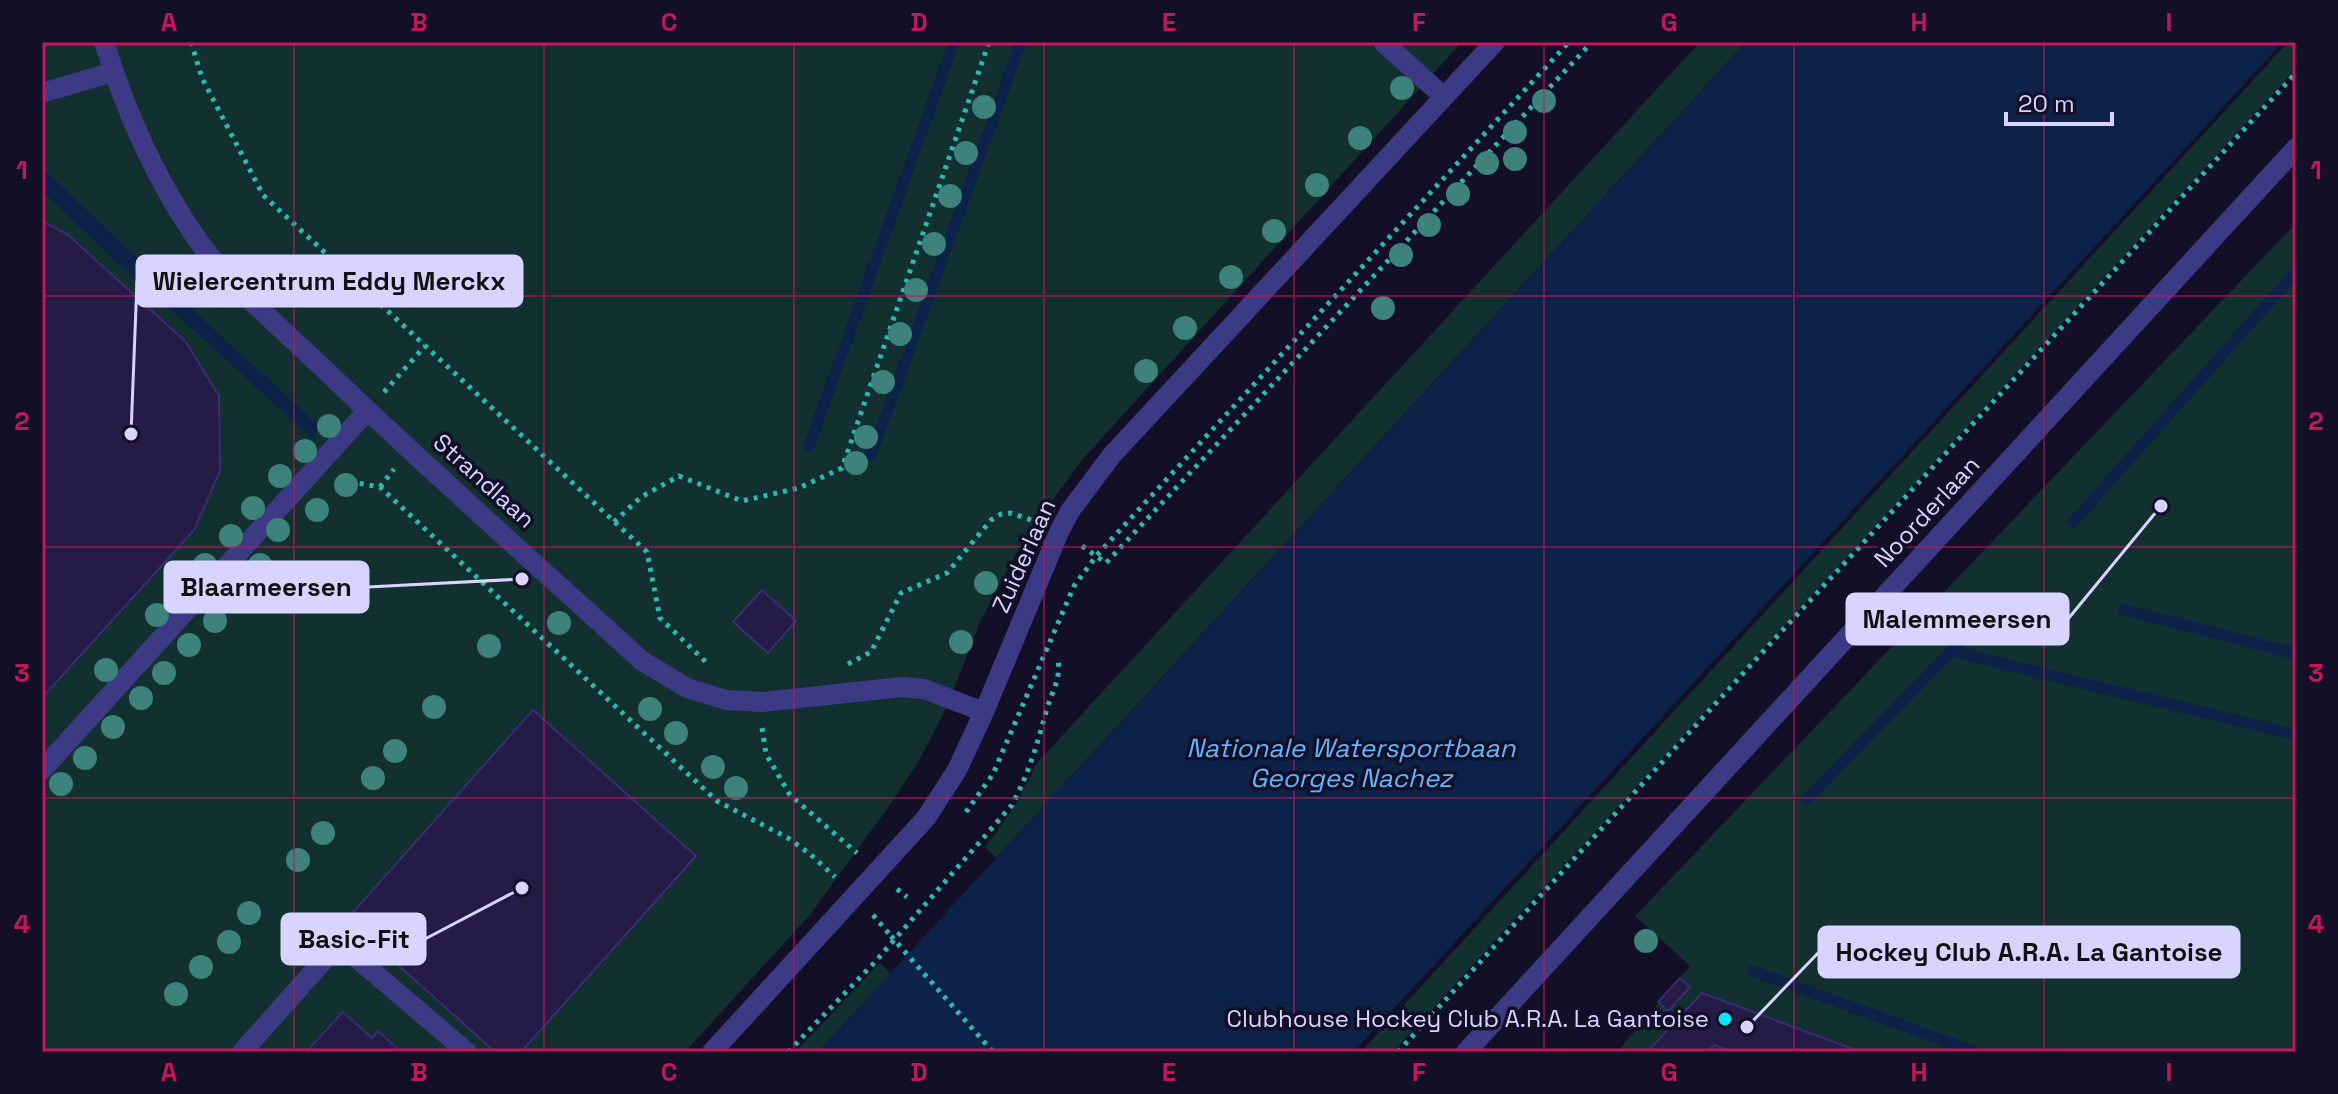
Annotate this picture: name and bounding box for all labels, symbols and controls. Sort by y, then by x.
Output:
text: A [161,5,178,39]
text: B [410,5,428,39]
text: C [661,5,677,39]
text: D [910,5,928,39]
text: E [1162,5,1176,39]
text: F [1412,5,1426,39]
text: G [1660,5,1678,39]
text: H [1910,5,1928,39]
text: I [2166,5,2172,39]
scale bar [2006,76,2112,126]
text: 20 m [2018,88,2075,119]
text: 1 [16,153,28,187]
text: 1 [2310,153,2322,187]
callout: Wielercentrum Eddy Merckx [137,256,522,306]
text: Wielercentrum Eddy Merckx [152,264,506,298]
text: 2 [14,404,30,438]
text: 2 [2308,404,2324,438]
street label: Strandlaan [427,427,542,534]
street label: Noorderlaan [1867,449,1986,574]
street label: Zuiderlaan [985,494,1062,617]
callout: Blaarmeersen [165,562,368,612]
text: Blaarmeersen [180,570,352,604]
callout: Malemmeersen [1847,594,2068,644]
text: Malemmeersen [1863,602,2051,636]
text: 3 [14,656,30,690]
text: 3 [2308,656,2324,690]
water label: Nationale Watersportbaan Georges Nachez [1187,731,1516,795]
text: 4 [14,907,30,941]
text: 4 [2308,907,2324,941]
callout: Basic-Fit [282,914,425,964]
text: Basic-Fit [298,922,410,956]
callout: Hockey Club A.R.A. La Gantoise [1819,927,2239,977]
text: Hockey Club A.R.A. La Gantoise [1835,935,2223,969]
place label: Clubhouse Hockey Club A.R.A. La Gantoise [1227,1003,1709,1034]
marker: Clubhouse Hockey Club A.R.A. La Gantoise [1716,1010,1734,1028]
text: A [161,1055,178,1089]
text: B [410,1055,428,1089]
text: C [661,1055,677,1089]
text: D [910,1055,928,1089]
text: E [1162,1055,1176,1089]
text: F [1412,1055,1426,1089]
text: G [1660,1055,1678,1089]
text: H [1910,1055,1928,1089]
text: I [2166,1055,2172,1089]

